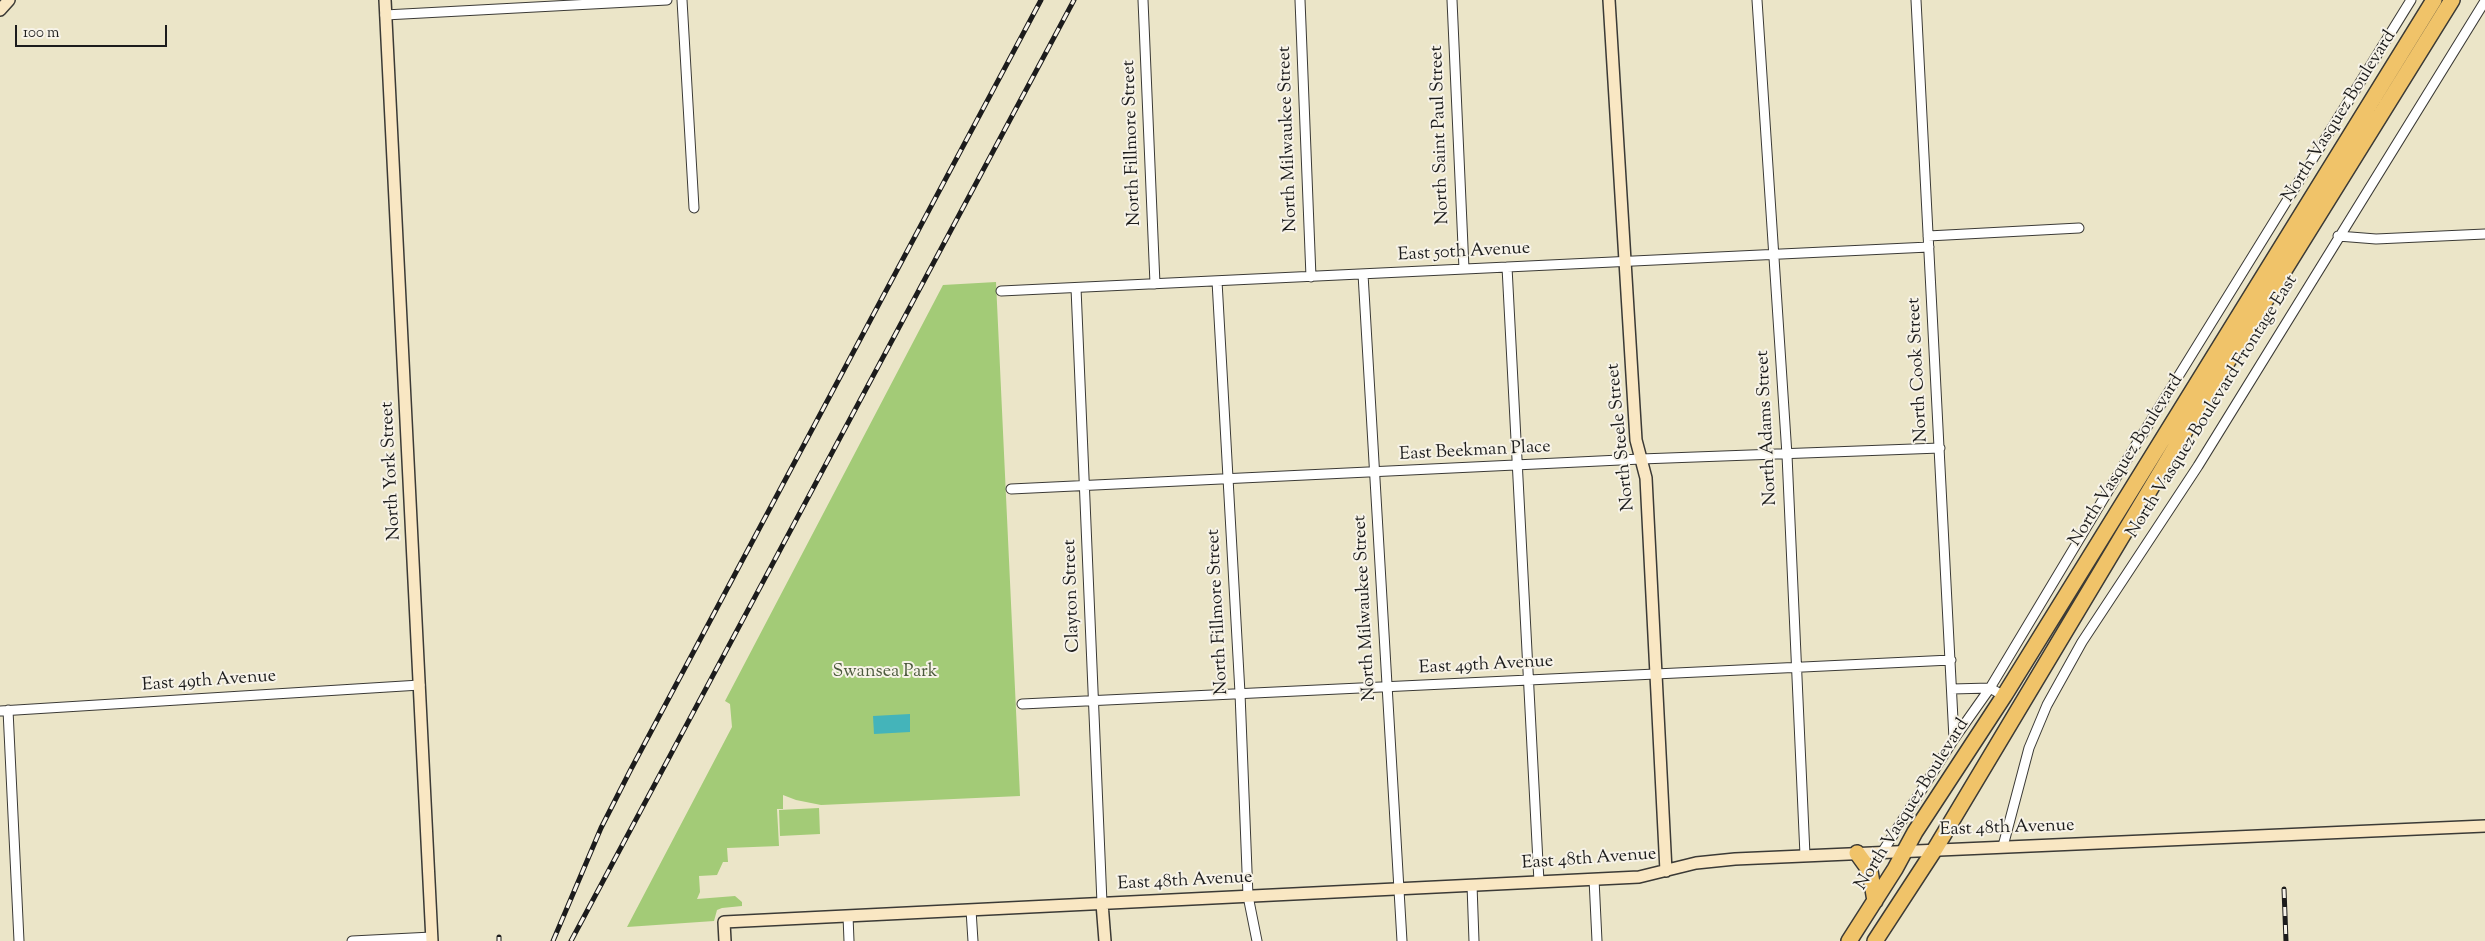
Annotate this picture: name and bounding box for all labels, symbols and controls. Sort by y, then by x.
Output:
scale bar [18,15,170,47]
text: 100 m [23,23,59,44]
street label: North Vasquez Boulevard [2278,27,2402,207]
street label: North Saint Paul Street [1427,45,1455,225]
street label: North Milwaukee Street [1275,46,1303,232]
street label: North Fillmore Street [1119,60,1147,226]
street label: East 50th Avenue [1397,239,1531,267]
street label: North Vasquez Boulevard Frontage East [2123,271,2303,543]
street label: North Cook Street [1904,297,1934,443]
street label: North Adams Street [1753,350,1783,506]
street label: North Steele Street [1604,362,1640,512]
street label: North Vasquez Boulevard [2065,371,2189,551]
street label: North York Street [378,401,406,541]
street label: East Beekman Place [1399,437,1551,467]
street label: North Milwaukee Street [1350,514,1382,702]
street label: North Fillmore Street [1204,528,1234,696]
street label: Clayton Street [1060,539,1086,653]
street label: East 49th Avenue [1418,652,1554,680]
park label: Swansea Park [832,662,938,684]
street label: East 49th Avenue [141,667,277,697]
street label: North Vasquez Boulevard [1851,715,1975,895]
street label: East 48th Avenue [1939,816,2075,842]
street label: East 48th Avenue [1521,845,1657,875]
street label: East 48th Avenue [1117,868,1253,896]

